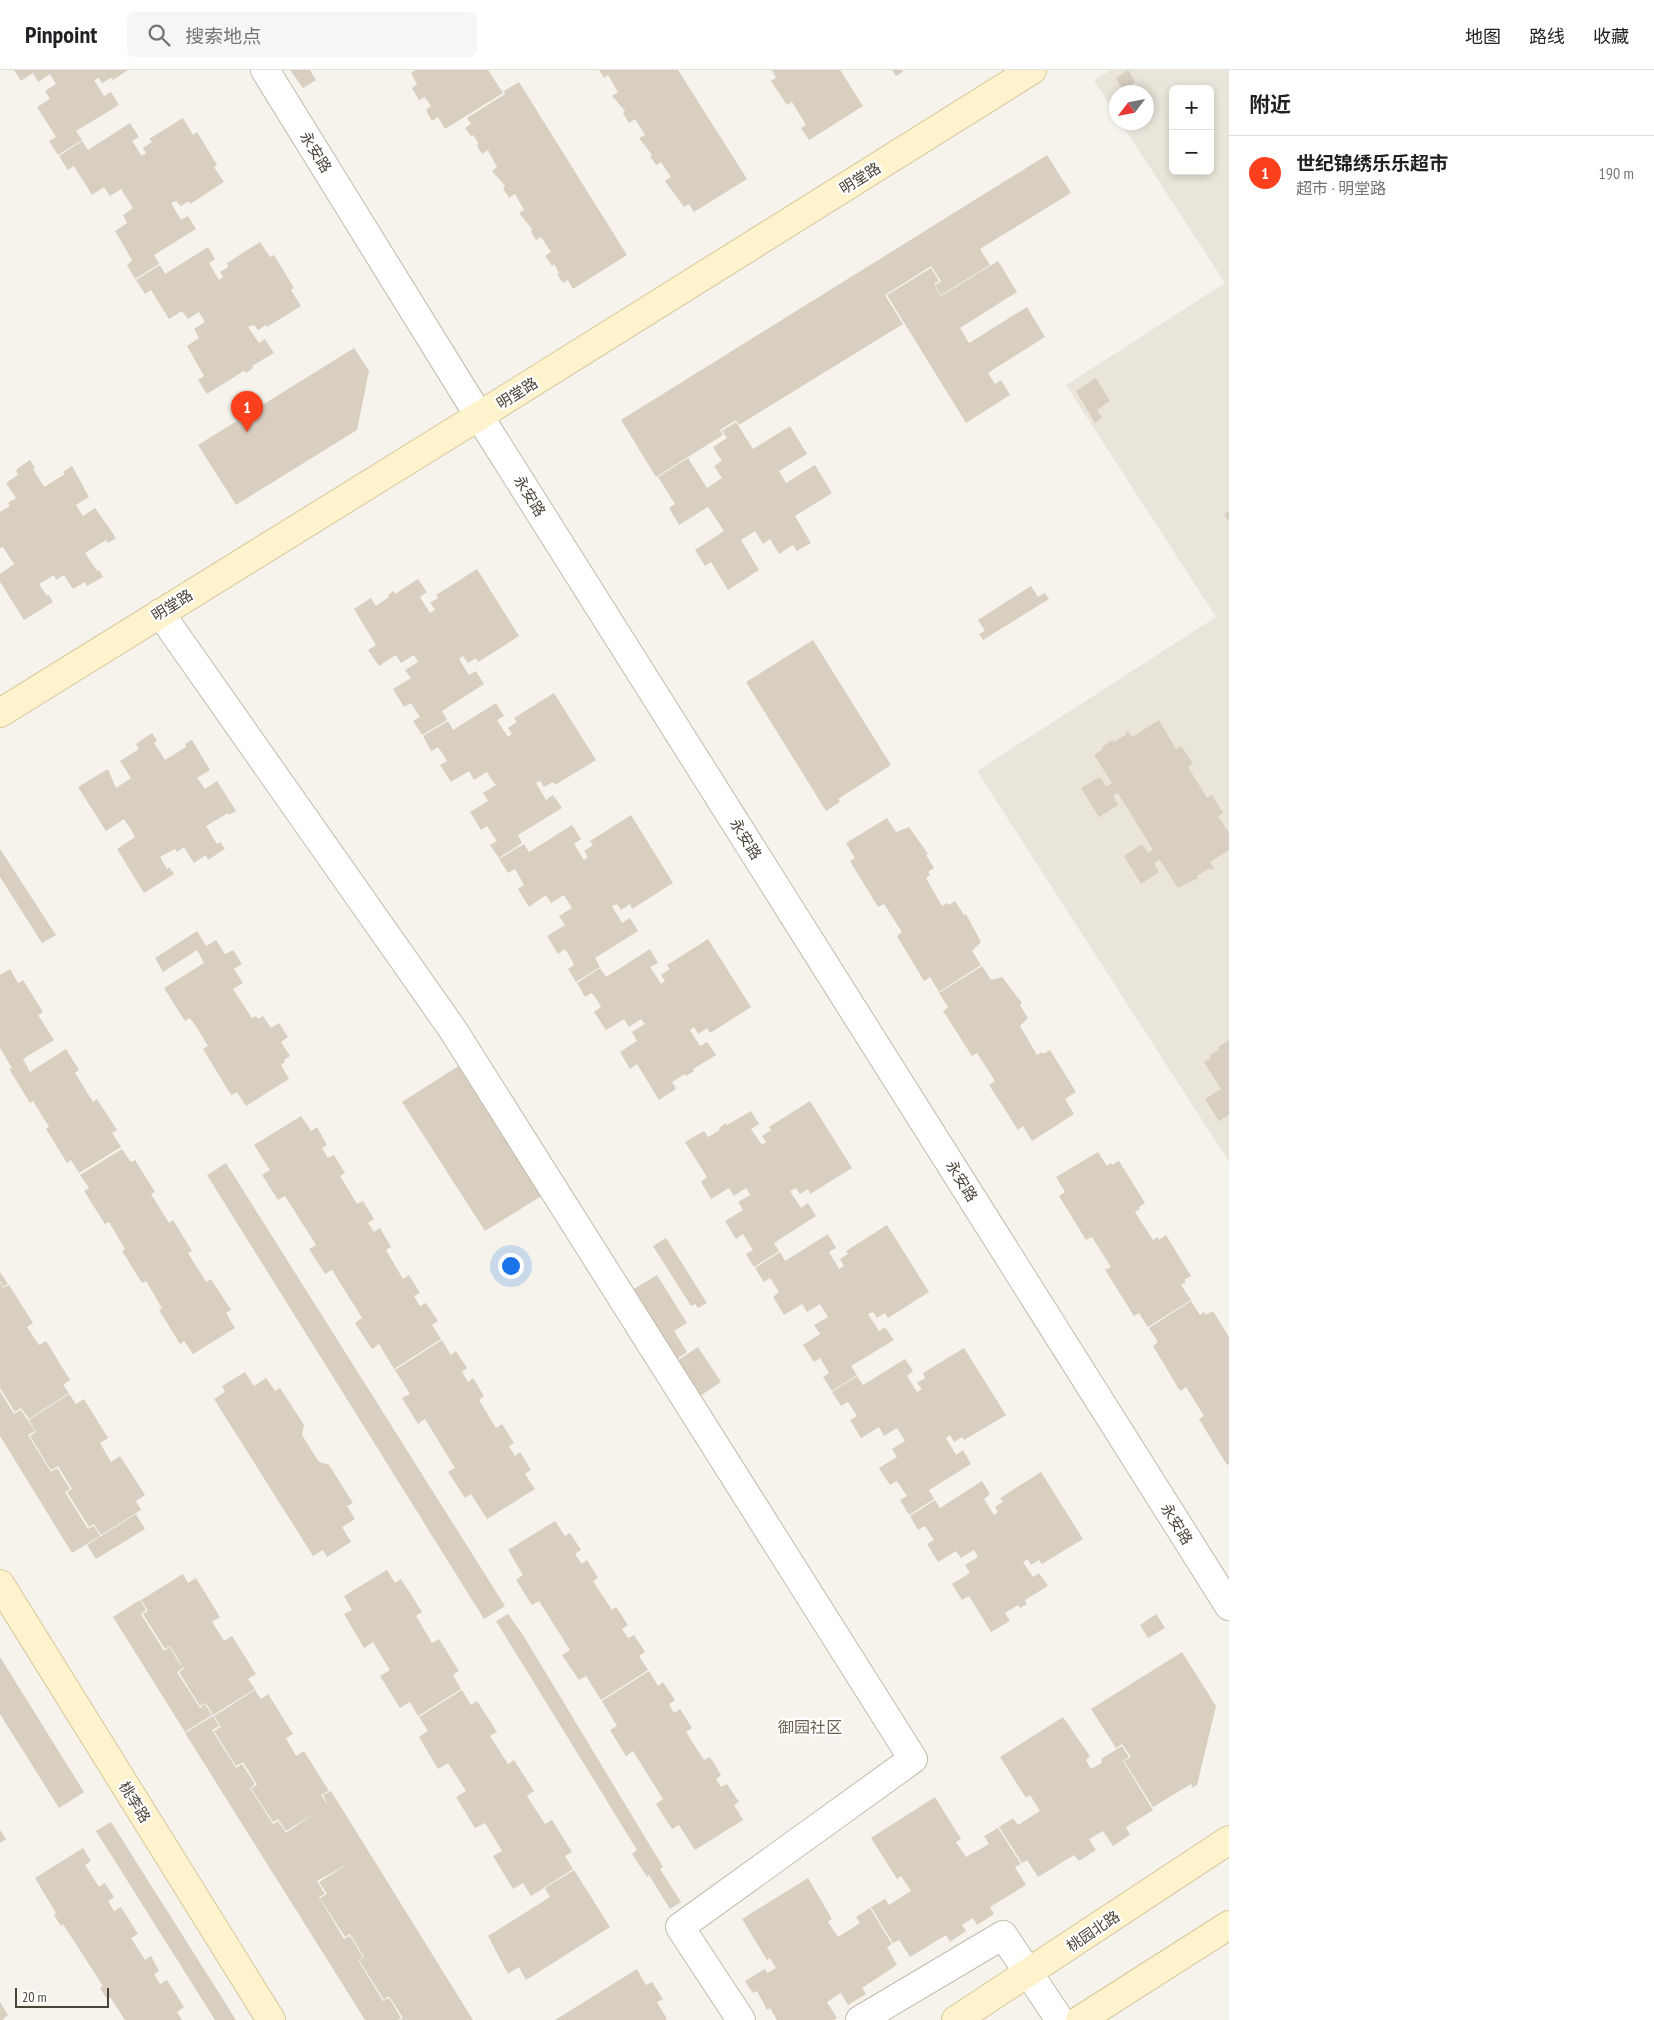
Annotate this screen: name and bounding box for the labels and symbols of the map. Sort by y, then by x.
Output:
north arrow [1109,85,1154,130]
street label: 永安路 [296,128,336,176]
street label: 明堂路 [836,158,884,198]
street label: 明堂路 [493,373,541,413]
pin: 1 [231,391,263,432]
street label: 永安路 [510,472,550,520]
street label: 明堂路 [148,585,196,625]
street label: 永安路 [726,815,766,863]
street label: 永安路 [942,1157,982,1205]
your location [498,1253,524,1279]
street label: 永安路 [1157,1500,1197,1548]
district label: 御园社区 [778,1717,842,1737]
street label: 桃李路 [115,1778,155,1826]
street label: 桃园北路 [1063,1906,1123,1956]
scale bar [15,1985,109,2008]

